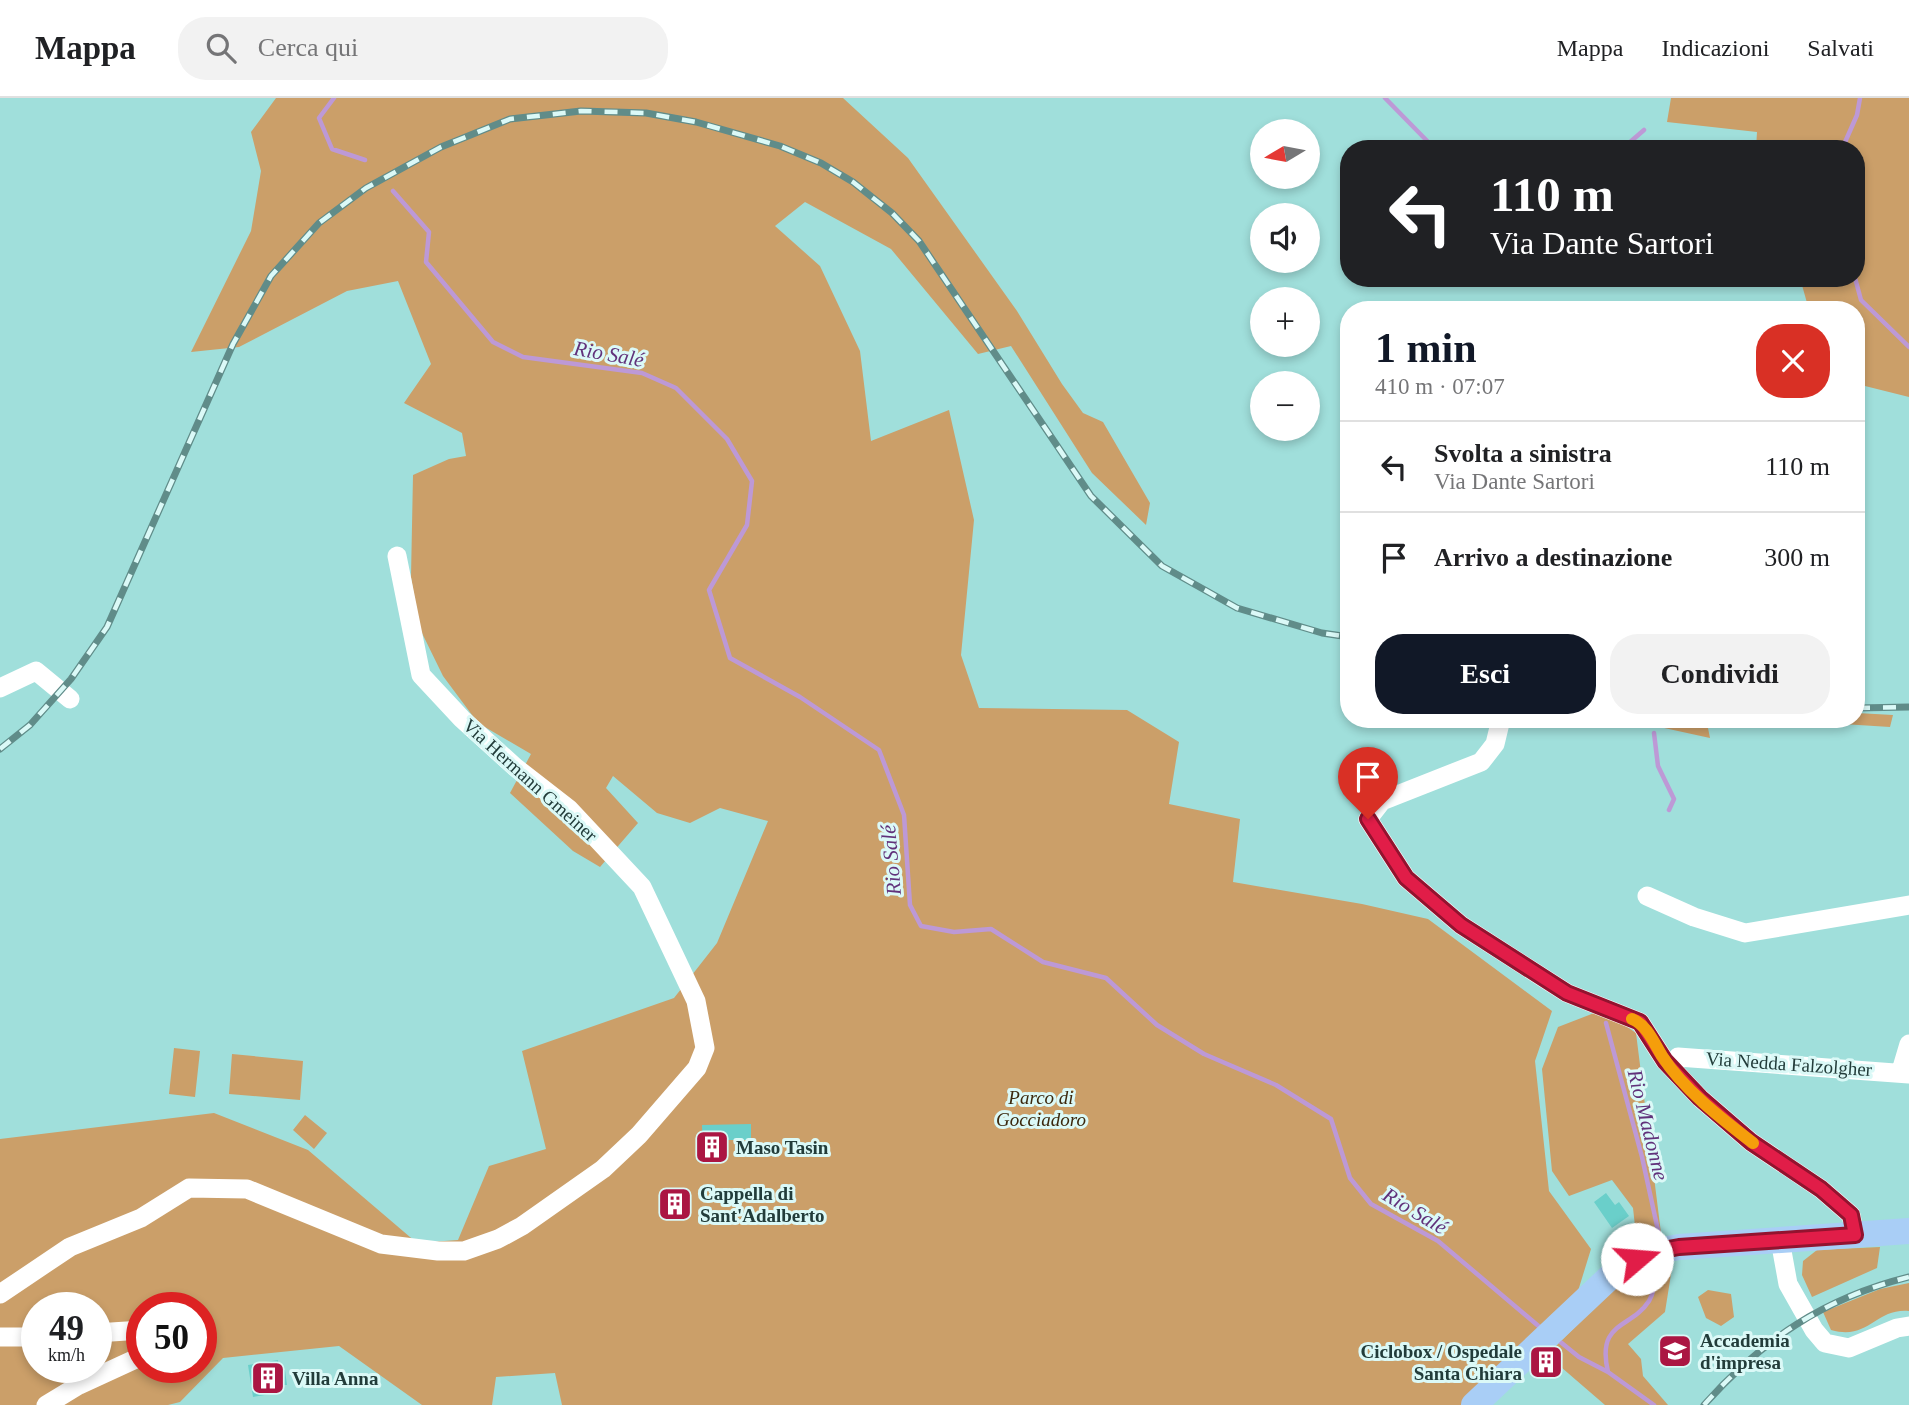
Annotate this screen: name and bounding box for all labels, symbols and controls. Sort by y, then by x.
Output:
search box [178,17,668,80]
icon: search [202,29,240,67]
text: Mappa [35,30,136,66]
text: Cerca qui [258,33,358,62]
text: Mappa [1557,35,1623,61]
text: Indicazioni [1661,35,1769,61]
text: Salvati [1807,35,1874,61]
north arrow [1250,119,1320,189]
map controls [1250,119,1320,441]
text: 110 m [1490,167,1614,222]
icon: left [1375,168,1466,259]
button: sound [1250,203,1320,273]
text: Via Dante Sartori [1490,225,1714,261]
button: + [1250,287,1320,357]
button: close [1756,324,1830,398]
text: 1 min [1375,325,1477,371]
water label: Rio Salé [571,336,647,372]
button: − [1250,371,1320,441]
text: 410 m · 07:07 [1375,374,1505,399]
text: Svolta a sinistra [1434,439,1612,468]
icon: left [1375,448,1413,486]
text: 110 m [1765,452,1830,481]
text: Via Dante Sartori [1434,469,1595,494]
icon: arrive [1375,539,1413,577]
text: Arrivo a destinazione [1434,543,1672,572]
text: 300 m [1764,543,1830,572]
button: Esci [1375,634,1596,714]
button: Condividi [1610,634,1830,714]
street label: Via Hermann Gmeiner [459,714,602,846]
pin [1338,747,1398,819]
icon: arrive [1349,758,1387,796]
water label: Rio Salé [876,822,906,897]
street label: Via Nedda Falzolgher [1705,1048,1874,1080]
water label: Rio Madonne [1622,1066,1673,1183]
park label: Parco di Gocciadoro [996,1087,1086,1130]
building icon: Maso Tasin [693,1128,731,1166]
place label: Maso Tasin [736,1137,829,1158]
water label: Rio Salé [1378,1182,1453,1240]
place label: Cappella di Sant'Adalberto [700,1183,825,1226]
building icon: Cappella di Sant'Adalberto [656,1185,694,1223]
position arrow [1600,1222,1674,1296]
speed limit sign: 50 [126,1292,217,1383]
text: 49 [49,1309,84,1348]
place label: Accademia d'impresa [1700,1330,1790,1373]
school or university icon: Accademia d'impresa [1656,1332,1694,1370]
place label: Ciclobox / Ospedale Santa Chiara [1360,1341,1522,1384]
building icon: Ciclobox / Ospedale Santa Chiara [1527,1343,1565,1381]
text: km/h [48,1345,85,1365]
building icon: Villa Anna [249,1359,287,1397]
place label: Villa Anna [292,1368,379,1389]

